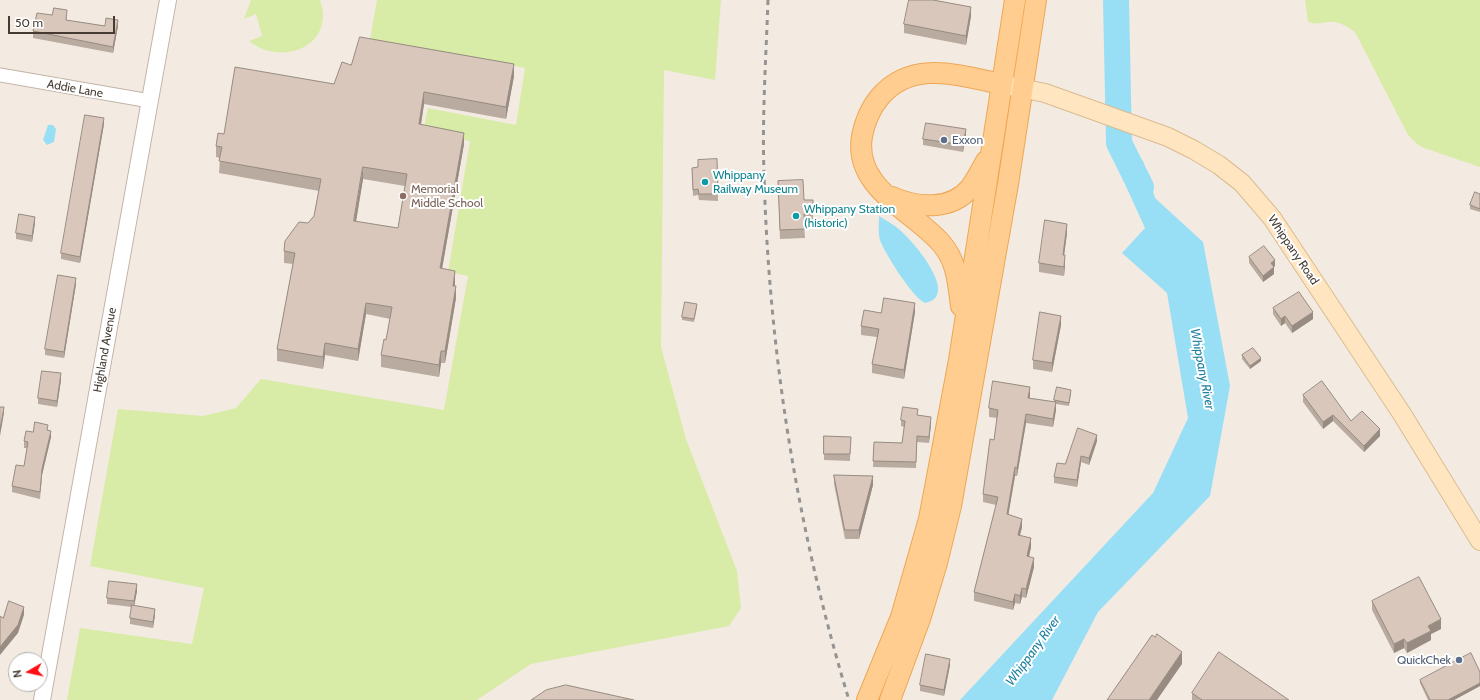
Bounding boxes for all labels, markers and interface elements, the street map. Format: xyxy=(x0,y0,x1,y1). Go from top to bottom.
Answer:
scale bar xyxy=(10,8,117,34)
text: 50 m xyxy=(15,15,43,30)
street label: Addie Lane xyxy=(46,77,104,101)
place label: Exxon xyxy=(952,133,983,147)
marker: Exxon xyxy=(939,135,949,145)
place label: Whippany Railway Museum xyxy=(713,168,798,196)
marker: Whippany Railway Museum xyxy=(700,177,710,187)
place label: Memorial Middle School xyxy=(411,182,483,210)
marker: Memorial Middle School xyxy=(398,191,408,201)
place label: Whippany Station (historic) xyxy=(804,202,895,230)
marker: Whippany Station (historic) xyxy=(791,211,801,221)
street label: Whippany Road xyxy=(1264,212,1322,288)
street label: Highland Avenue xyxy=(90,306,120,394)
water label: Whippany River xyxy=(1186,327,1218,411)
water label: Whippany River xyxy=(1003,613,1063,689)
north arrow xyxy=(8,652,48,692)
place label: QuickChek xyxy=(1397,653,1451,667)
marker: QuickChek xyxy=(1454,655,1464,665)
text: N xyxy=(10,669,25,679)

